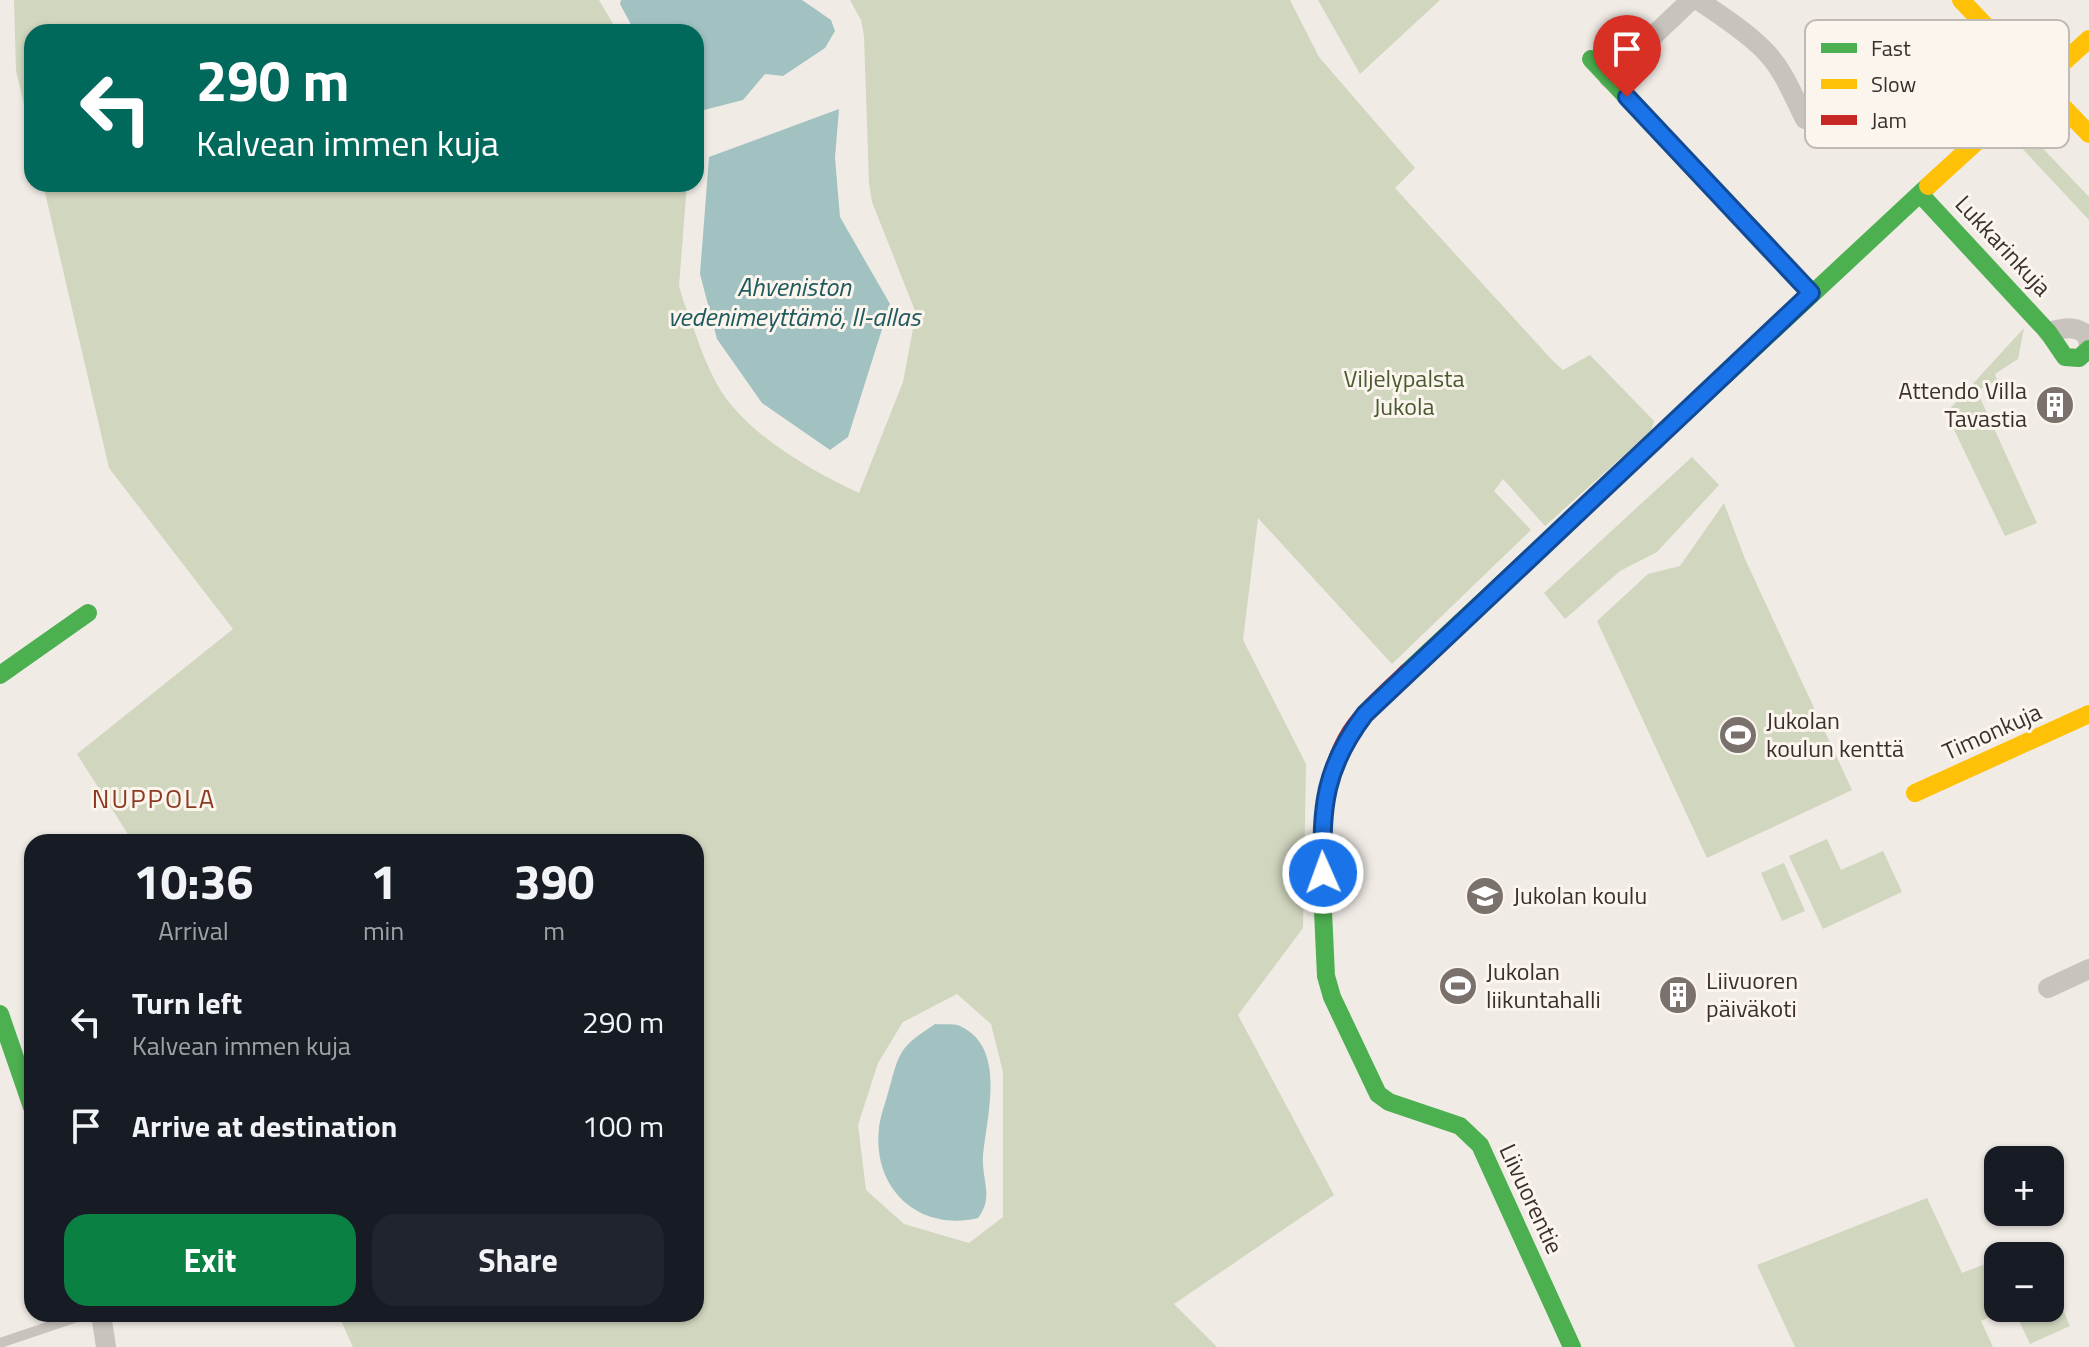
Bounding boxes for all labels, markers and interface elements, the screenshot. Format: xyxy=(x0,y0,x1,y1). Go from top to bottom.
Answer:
pin xyxy=(1593,15,1661,97)
legend xyxy=(1805,20,2069,148)
icon: arrive xyxy=(1605,27,1649,71)
text: Fast xyxy=(1871,31,1911,65)
text: 290 m xyxy=(196,38,349,123)
icon: left xyxy=(64,56,168,160)
text: Slow xyxy=(1871,67,1917,101)
text: Jam xyxy=(1871,103,1907,137)
text: Kalvean immen kuja xyxy=(196,115,499,170)
street label: Lukkarinkuja xyxy=(1947,187,2060,304)
water label: Ahveniston vedenimeyttämö, II-allas xyxy=(668,267,922,336)
park label: Viljelypalsta Jukola xyxy=(1343,360,1465,424)
place label: Attendo Villa Tavastia xyxy=(1898,372,2027,436)
building icon: Attendo Villa Tavastia xyxy=(2034,384,2076,426)
street label: Timonkuja xyxy=(1936,693,2047,769)
place label: Jukolan koulun kenttä xyxy=(1766,702,1904,766)
sports icon: Jukolan koulun kenttä xyxy=(1717,714,1759,756)
district label: NUPPOLA xyxy=(92,779,216,818)
position arrow xyxy=(1281,831,1365,915)
text: 10:36 xyxy=(134,845,253,918)
text: 1 xyxy=(370,845,397,918)
text: 390 xyxy=(514,845,594,918)
school or university icon: Jukolan koulu xyxy=(1464,875,1506,917)
place label: Jukolan koulu xyxy=(1513,877,1647,913)
text: Arrival xyxy=(158,911,229,950)
text: min xyxy=(363,911,404,950)
text: m xyxy=(543,911,565,950)
place label: Jukolan liikuntahalli xyxy=(1486,953,1601,1017)
place label: Liivuoren päiväkoti xyxy=(1706,962,1798,1026)
sports icon: Jukolan liikuntahalli xyxy=(1437,965,1479,1007)
building icon: Liivuoren päiväkoti xyxy=(1657,974,1699,1016)
text: Turn left xyxy=(132,980,242,1026)
text: 290 m xyxy=(582,999,664,1045)
icon: left xyxy=(64,1000,108,1044)
text: Kalvean immen kuja xyxy=(132,1026,351,1065)
text: Arrive at destination xyxy=(132,1103,397,1149)
text: 100 m xyxy=(582,1103,664,1149)
icon: arrive xyxy=(64,1104,108,1148)
street label: Liivuorentie xyxy=(1491,1138,1573,1260)
map controls xyxy=(1984,1146,2064,1322)
button: + xyxy=(1984,1146,2064,1226)
button: Exit xyxy=(64,1214,356,1306)
button: Share xyxy=(372,1214,664,1306)
button: − xyxy=(1984,1242,2064,1322)

